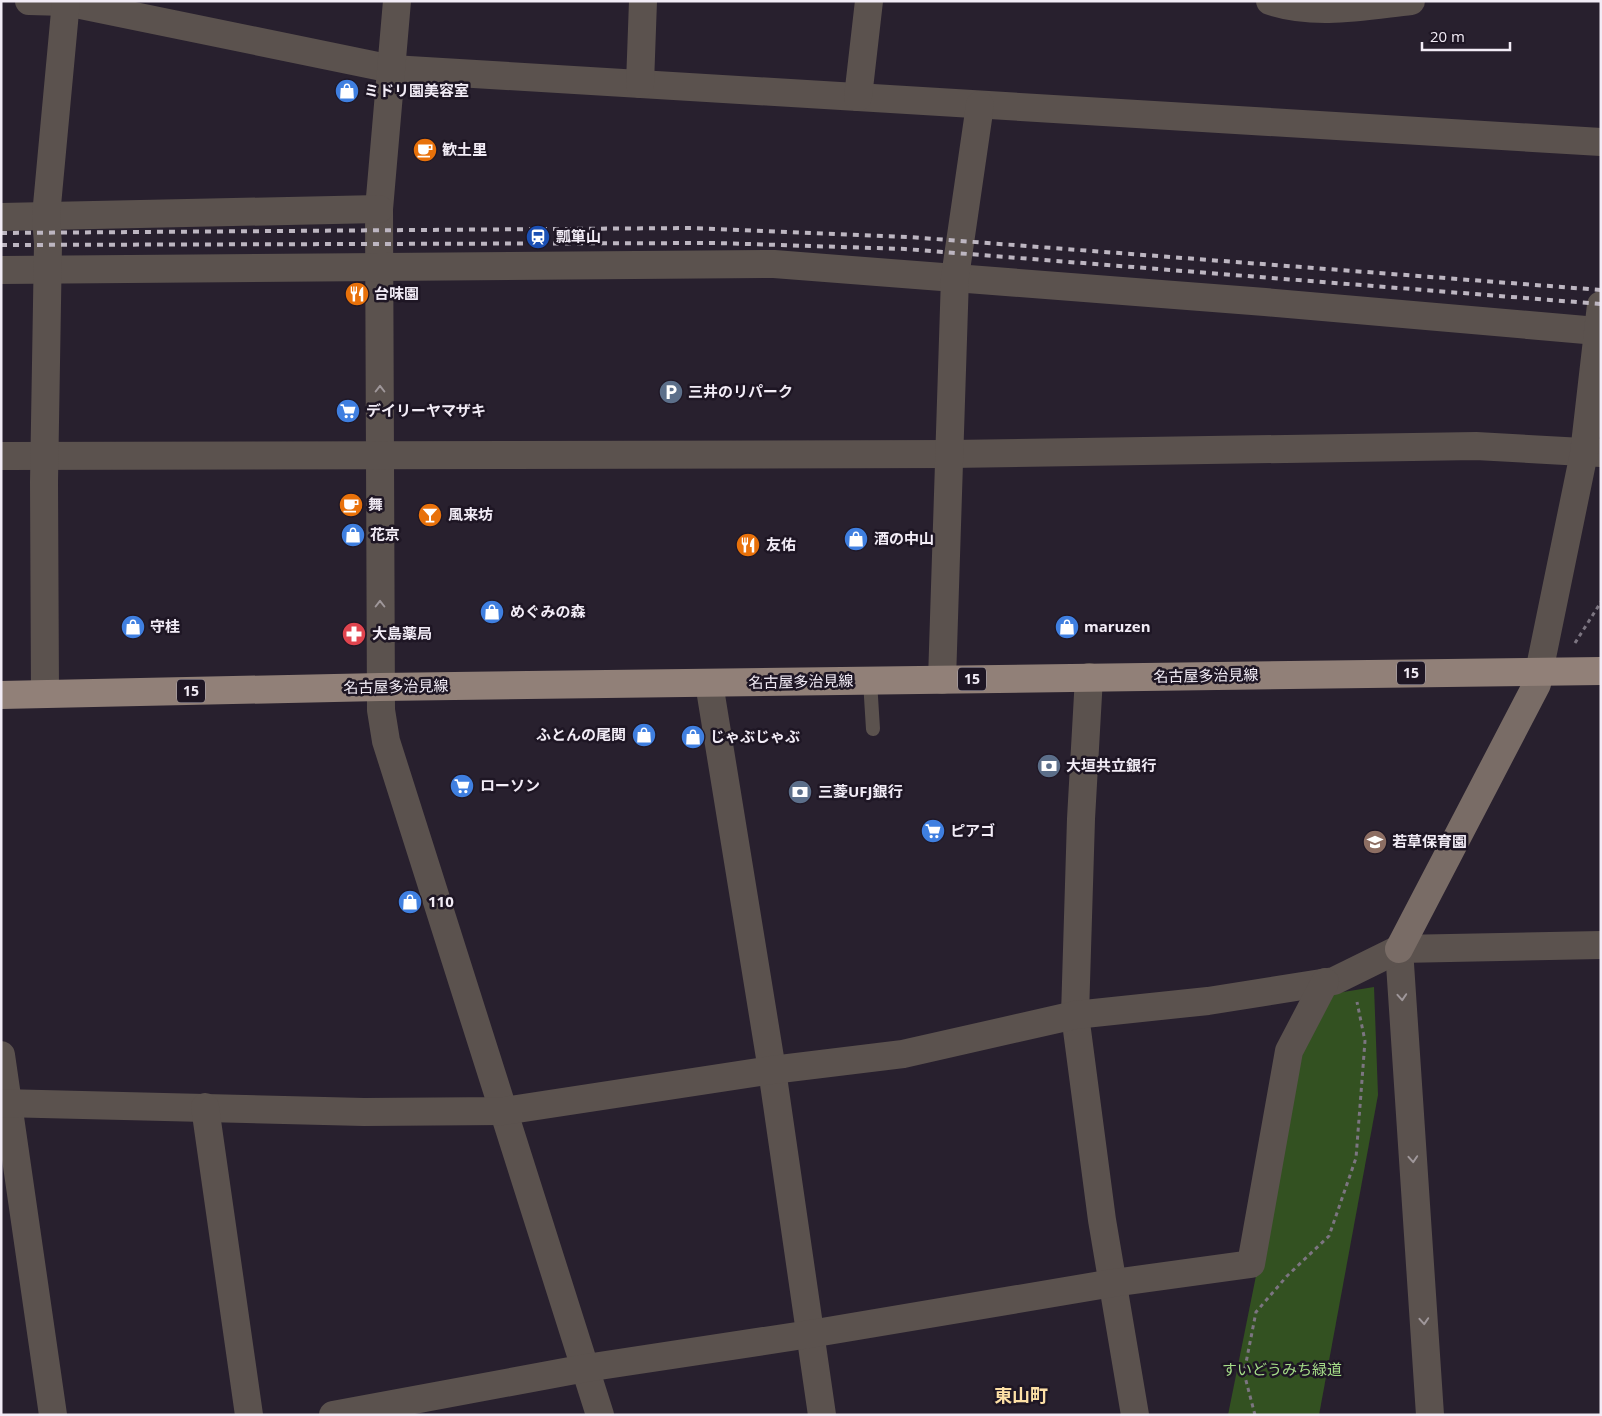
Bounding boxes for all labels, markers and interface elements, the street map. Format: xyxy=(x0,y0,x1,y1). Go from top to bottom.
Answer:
scale bar xyxy=(1422,20,1510,52)
text: 20 m xyxy=(1430,26,1465,46)
shop icon: ミドリ園美容室 xyxy=(334,78,360,104)
place label: ミドリ園美容室 xyxy=(364,80,469,100)
cafe icon: 歓土里 xyxy=(412,137,438,163)
place label: 歓土里 xyxy=(442,139,487,159)
station icon: 瓢箪山 xyxy=(525,224,551,250)
place label: 瓢箪山 xyxy=(556,226,601,246)
restaurant icon: 台味園 xyxy=(344,281,370,307)
place label: 台味園 xyxy=(374,283,419,303)
parking icon: 三井のリパーク xyxy=(658,379,684,405)
place label: 三井のリパーク xyxy=(688,381,793,401)
one-way arrow xyxy=(375,384,385,392)
supermarket icon: デイリーヤマザキ xyxy=(335,398,361,424)
place label: デイリーヤマザキ xyxy=(366,400,486,420)
cafe icon: 舞 xyxy=(338,492,364,518)
place label: 舞 xyxy=(368,494,383,514)
bar icon: 風来坊 xyxy=(417,502,443,528)
place label: 風来坊 xyxy=(448,504,493,524)
shop icon: 花京 xyxy=(340,522,366,548)
place label: 花京 xyxy=(370,524,400,544)
shop icon: 酒の中山 xyxy=(843,526,869,552)
place label: 酒の中山 xyxy=(874,528,934,548)
restaurant icon: 友佑 xyxy=(735,532,761,558)
place label: 友佑 xyxy=(766,534,796,554)
one-way arrow xyxy=(375,599,385,607)
shop icon: めぐみの森 xyxy=(479,599,505,625)
place label: めぐみの森 xyxy=(510,601,585,621)
shop icon: 守桂 xyxy=(120,614,146,640)
shop icon: maruzen xyxy=(1054,614,1080,640)
place label: 守桂 xyxy=(150,616,180,636)
place label: maruzen xyxy=(1084,616,1151,636)
pharmacy icon: 大島薬局 xyxy=(341,621,367,647)
place label: 大島薬局 xyxy=(372,623,432,643)
road number: 15 xyxy=(1397,661,1425,684)
street label: 名古屋多治見線 xyxy=(1153,664,1259,686)
road number: 15 xyxy=(958,668,986,691)
street label: 名古屋多治見線 xyxy=(748,670,854,692)
street label: 名古屋多治見線 xyxy=(343,675,449,697)
road number: 15 xyxy=(177,679,205,702)
shop icon: ふとんの尾関 xyxy=(631,722,657,748)
place label: ふとんの尾関 xyxy=(536,724,626,744)
shop icon: じゃぶじゃぶ xyxy=(680,724,706,750)
place label: じゃぶじゃぶ xyxy=(710,726,800,746)
bank icon: 大垣共立銀行 xyxy=(1036,753,1062,779)
place label: 大垣共立銀行 xyxy=(1066,755,1156,775)
supermarket icon: ローソン xyxy=(449,773,475,799)
place label: ローソン xyxy=(480,775,540,795)
bank icon: 三菱UFJ銀行 xyxy=(787,779,813,805)
place label: 三菱UFJ銀行 xyxy=(818,781,903,801)
supermarket icon: ピアゴ xyxy=(920,818,946,844)
place label: ピアゴ xyxy=(950,820,995,840)
school or university icon: 若草保育園 xyxy=(1362,829,1388,855)
place label: 若草保育園 xyxy=(1392,831,1467,851)
shop icon: 110 xyxy=(397,889,423,915)
place label: 110 xyxy=(428,891,454,911)
one-way arrow xyxy=(1397,993,1408,1001)
one-way arrow xyxy=(1408,1156,1419,1164)
one-way arrow xyxy=(1418,1318,1429,1326)
park label: すいどうみち緑道 xyxy=(1222,1359,1342,1379)
district label: 東山町 xyxy=(994,1383,1048,1407)

